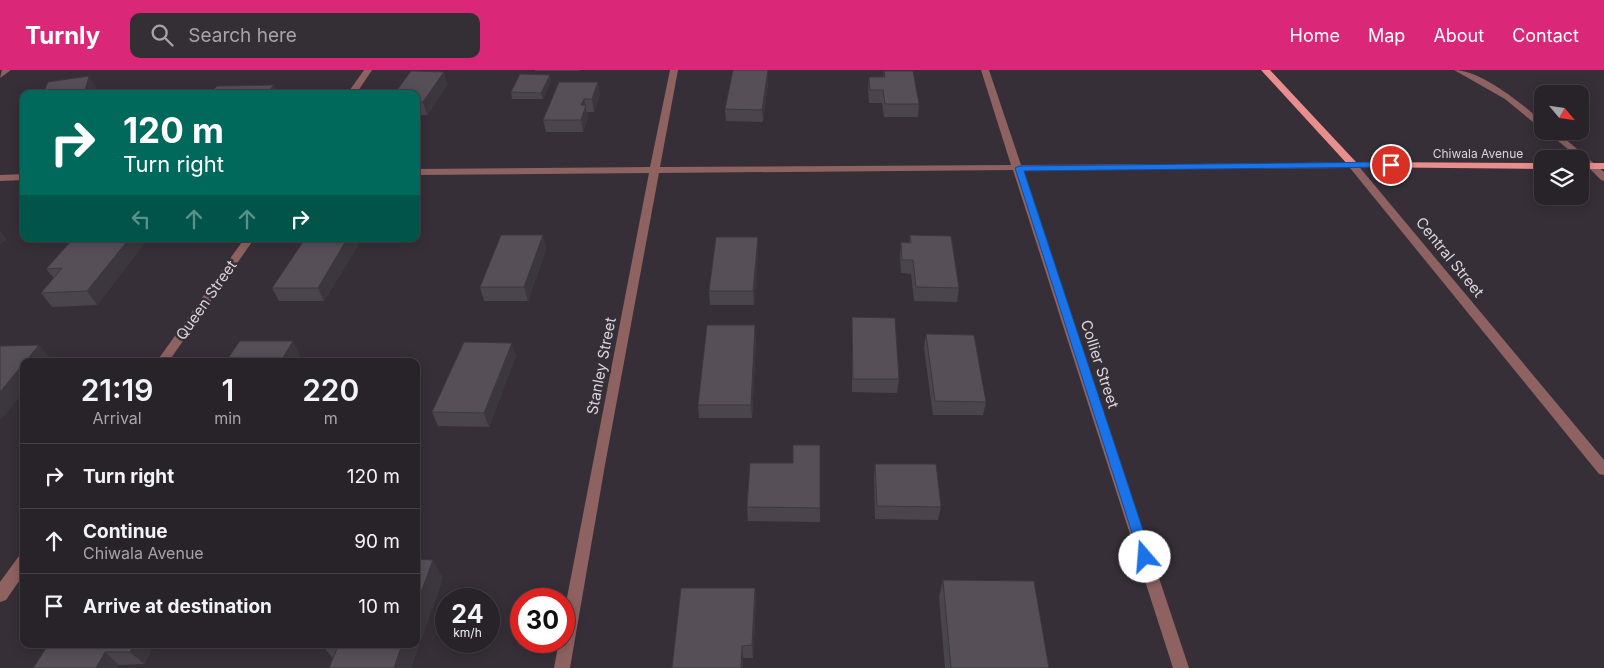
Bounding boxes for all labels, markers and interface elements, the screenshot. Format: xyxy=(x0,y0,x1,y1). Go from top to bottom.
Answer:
search box xyxy=(130,13,480,58)
text: Turnly xyxy=(25,21,100,50)
icon: search xyxy=(148,21,176,49)
text: Search here xyxy=(188,24,297,47)
text: Home xyxy=(1290,25,1340,46)
text: Map xyxy=(1368,25,1405,46)
text: About xyxy=(1433,25,1484,46)
text: Contact xyxy=(1512,25,1579,46)
north arrow xyxy=(1534,85,1589,140)
map controls xyxy=(1534,85,1589,205)
text: 120 m xyxy=(123,109,224,151)
icon: right xyxy=(40,110,105,175)
pin xyxy=(1370,144,1412,186)
street label: Chiwala Avenue xyxy=(1433,146,1523,161)
button: layers xyxy=(1534,150,1589,205)
text: Turn right xyxy=(123,151,224,177)
icon: arrive xyxy=(1377,151,1405,179)
icon: left xyxy=(127,205,155,233)
icon: ahead xyxy=(180,205,208,233)
icon: ahead xyxy=(233,205,261,233)
icon: right xyxy=(286,205,314,233)
street label: Central Street xyxy=(1412,213,1488,301)
street label: Queen Street xyxy=(171,256,241,344)
street label: Stanley Street xyxy=(582,316,620,416)
street label: Collier Street xyxy=(1077,317,1123,411)
text: 21:19 xyxy=(81,372,153,408)
text: 1 xyxy=(221,372,234,408)
text: 220 xyxy=(302,372,359,408)
text: Arrival xyxy=(92,408,142,428)
text: min xyxy=(214,408,241,428)
text: m xyxy=(324,408,338,428)
icon: right xyxy=(40,462,68,490)
text: Turn right xyxy=(83,465,174,488)
text: 120 m xyxy=(347,465,400,488)
text: Continue xyxy=(83,520,168,543)
icon: ahead xyxy=(40,527,68,555)
text: 90 m xyxy=(354,530,400,553)
position arrow xyxy=(1118,530,1170,582)
text: Chiwala Avenue xyxy=(83,543,204,563)
speed limit sign: 30 xyxy=(510,588,575,653)
icon: arrive xyxy=(40,592,68,620)
text: Arrive at destination xyxy=(83,595,272,618)
text: 10 m xyxy=(358,595,400,618)
text: 24 xyxy=(451,599,484,629)
text: km/h xyxy=(453,625,482,640)

